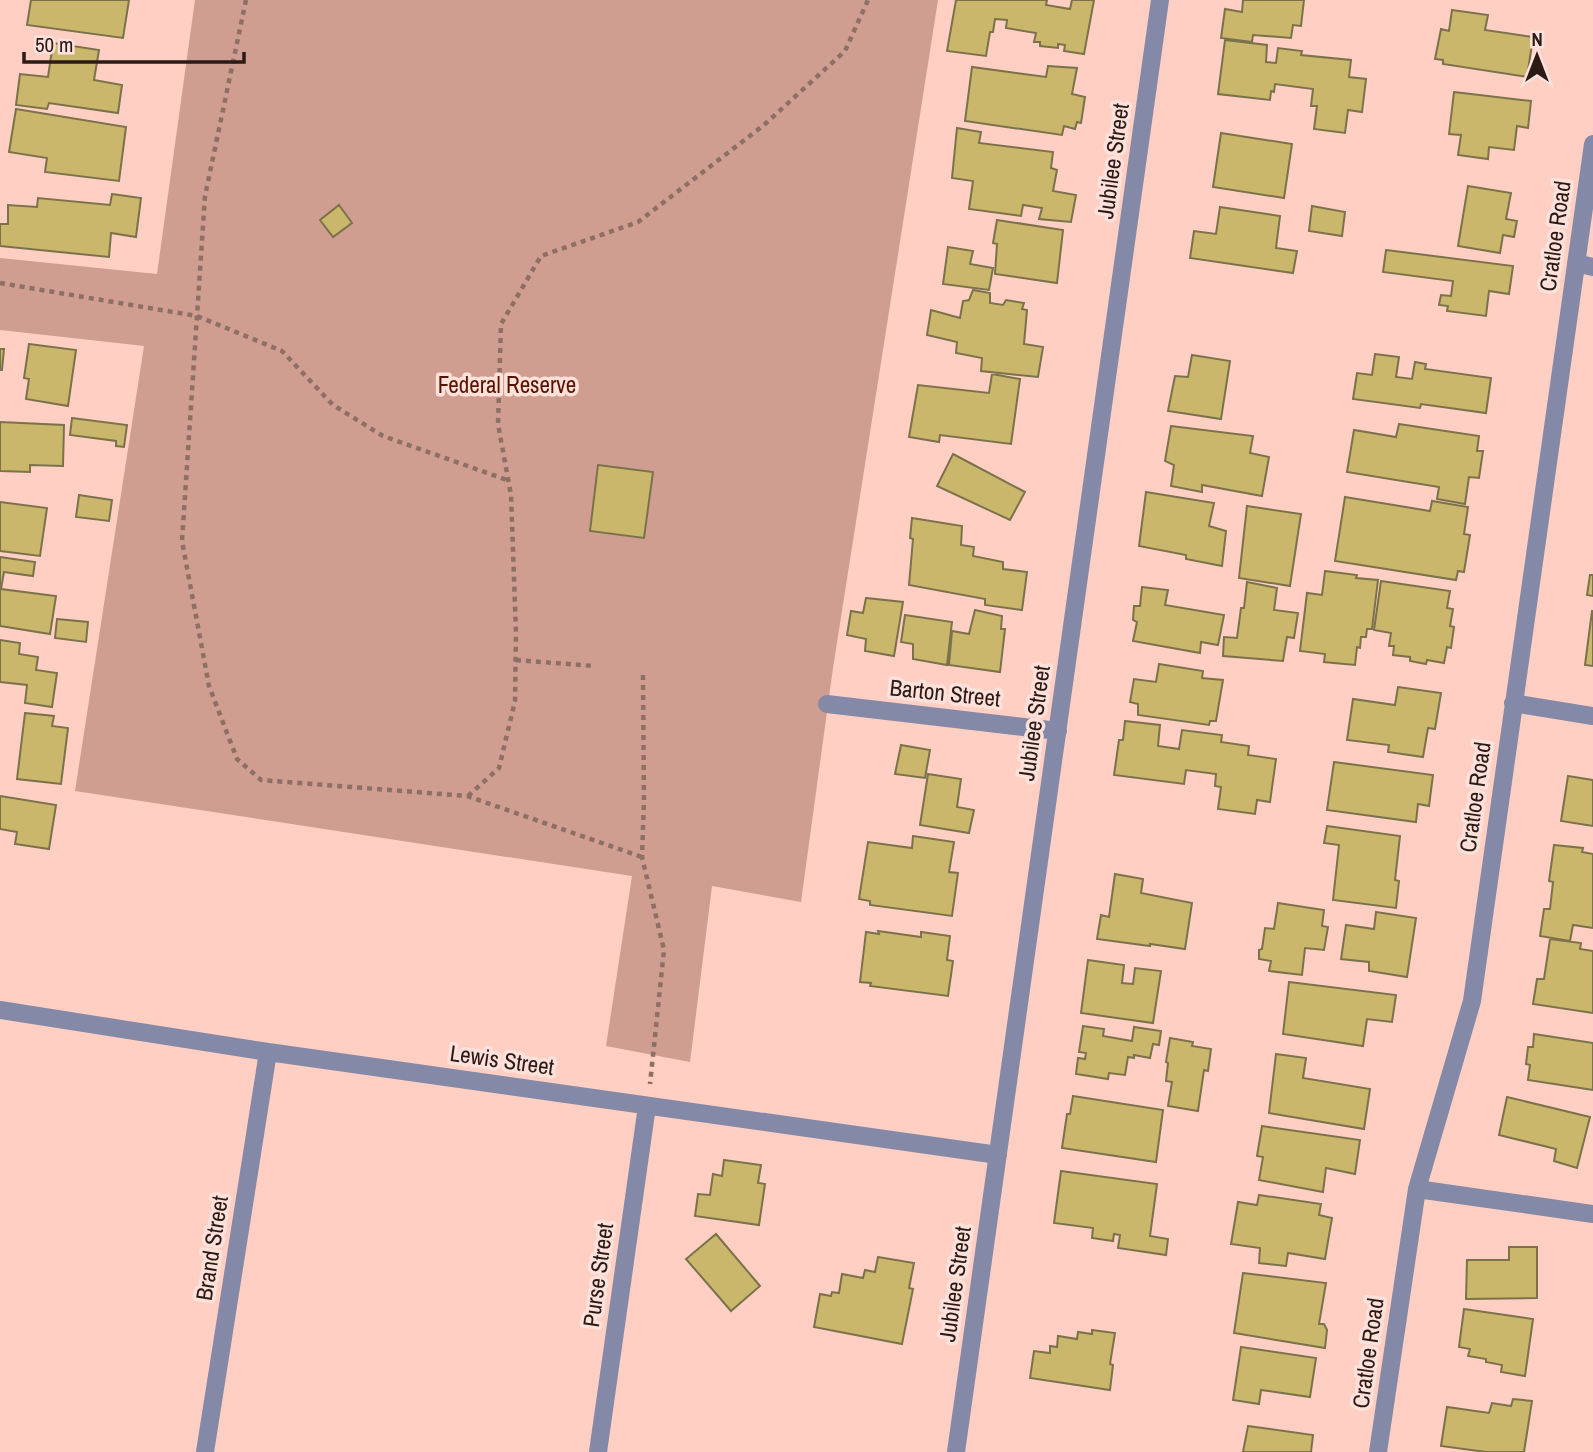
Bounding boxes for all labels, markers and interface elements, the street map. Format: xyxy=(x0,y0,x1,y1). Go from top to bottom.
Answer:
scale bar xyxy=(24,21,245,65)
north arrow xyxy=(1502,21,1572,91)
text: N xyxy=(1531,26,1543,52)
text: 50 m xyxy=(35,30,73,59)
street label: Jubilee Street xyxy=(1089,101,1136,221)
street label: Cratloe Road xyxy=(1531,179,1578,293)
park label: Federal Reserve xyxy=(438,369,576,400)
street label: Jubilee Street xyxy=(1010,663,1057,783)
street label: Barton Street xyxy=(888,671,1002,714)
street label: Cratloe Road xyxy=(1451,740,1498,854)
street label: Lewis Street xyxy=(448,1037,556,1082)
street label: Brand Street xyxy=(188,1193,235,1303)
street label: Purse Street xyxy=(575,1221,620,1329)
street label: Jubilee Street xyxy=(931,1224,978,1344)
street label: Cratloe Road xyxy=(1344,1296,1391,1410)

